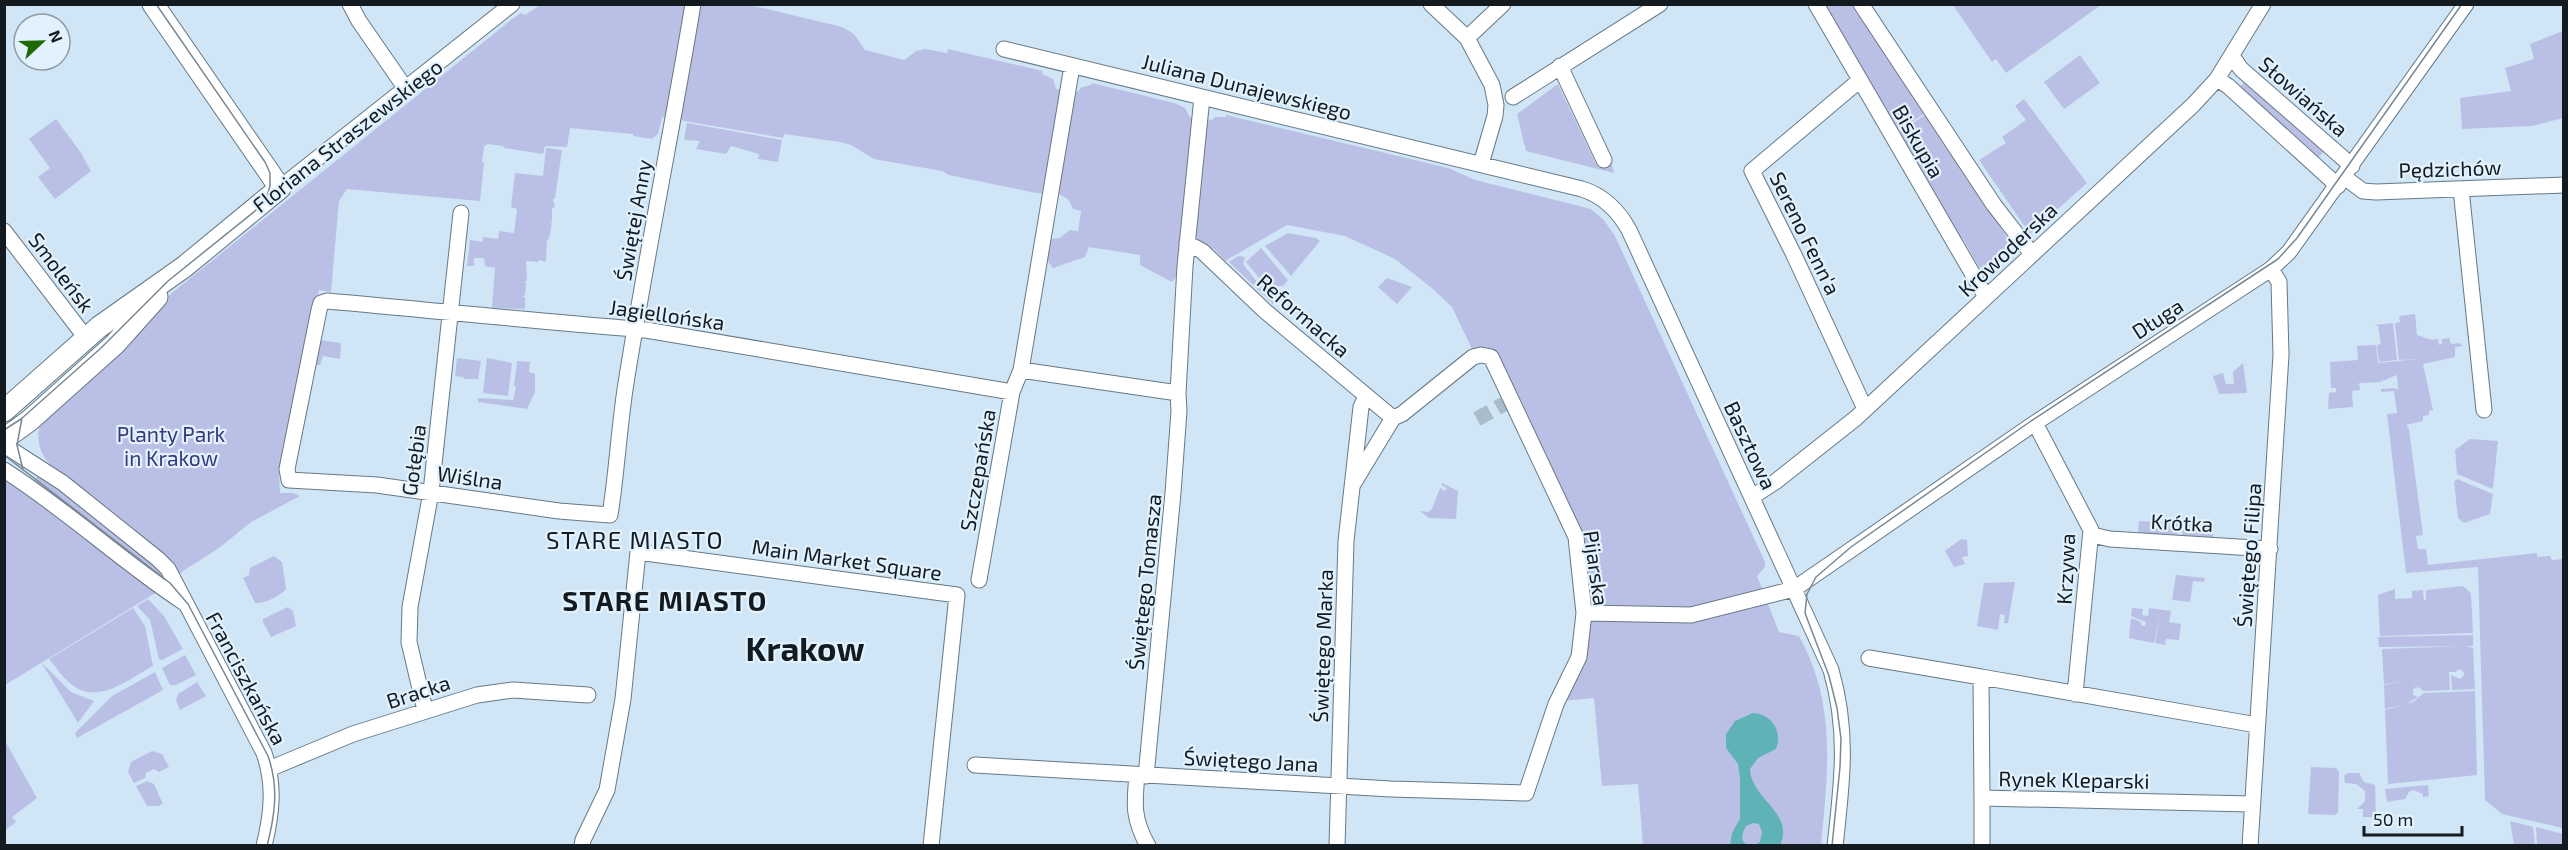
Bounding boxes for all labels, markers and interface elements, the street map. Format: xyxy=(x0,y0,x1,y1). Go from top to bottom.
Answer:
north arrow xyxy=(12,12,72,72)
text: N xyxy=(45,27,67,45)
street label: Juliana Dunajewskiego xyxy=(1139,48,1355,125)
street label: Słowiańska xyxy=(2254,51,2354,141)
street label: Floriana Straszewskiego xyxy=(247,53,447,217)
street label: Biskupia xyxy=(1888,100,1950,182)
street label: Pędzichów xyxy=(2398,154,2502,182)
street label: Świętej Anny xyxy=(610,157,657,283)
street label: Sereno Fenn'a xyxy=(1765,167,1847,299)
street label: Krowoderska xyxy=(1952,197,2062,301)
street label: Smoleńsk xyxy=(24,227,100,317)
street label: Reformacka xyxy=(1253,268,1355,362)
street label: Długa xyxy=(2127,292,2187,344)
street label: Jagiellońska xyxy=(608,294,726,334)
street label: Basztowa xyxy=(1720,397,1782,493)
street label: Szczepańska xyxy=(954,407,1000,533)
park label: Planty Park in Krakow xyxy=(117,421,226,470)
street label: Gołębia xyxy=(396,423,430,497)
street label: Wiślna xyxy=(436,460,504,494)
street label: Świętego Filipa xyxy=(2230,482,2266,628)
street label: Świętego Tomasza xyxy=(1122,493,1166,671)
street label: Krótka xyxy=(2150,508,2214,536)
district label: STARE MIASTO xyxy=(546,525,724,554)
street label: Pijarska xyxy=(1578,529,1615,607)
street label: Main Market Square xyxy=(750,533,944,585)
street label: Krzywa xyxy=(2051,533,2079,605)
street label: Świętego Marka xyxy=(1307,569,1337,723)
district label: STARE MIASTO xyxy=(562,584,768,616)
street label: Franciszkańska xyxy=(201,607,293,749)
district label: Krakow xyxy=(746,628,864,668)
street label: Bracka xyxy=(383,669,453,713)
street label: Świętego Jana xyxy=(1183,744,1319,776)
street label: Rynek Kleparski xyxy=(1998,765,2150,793)
scale bar xyxy=(2364,799,2462,837)
text: 50 m xyxy=(2373,808,2413,830)

